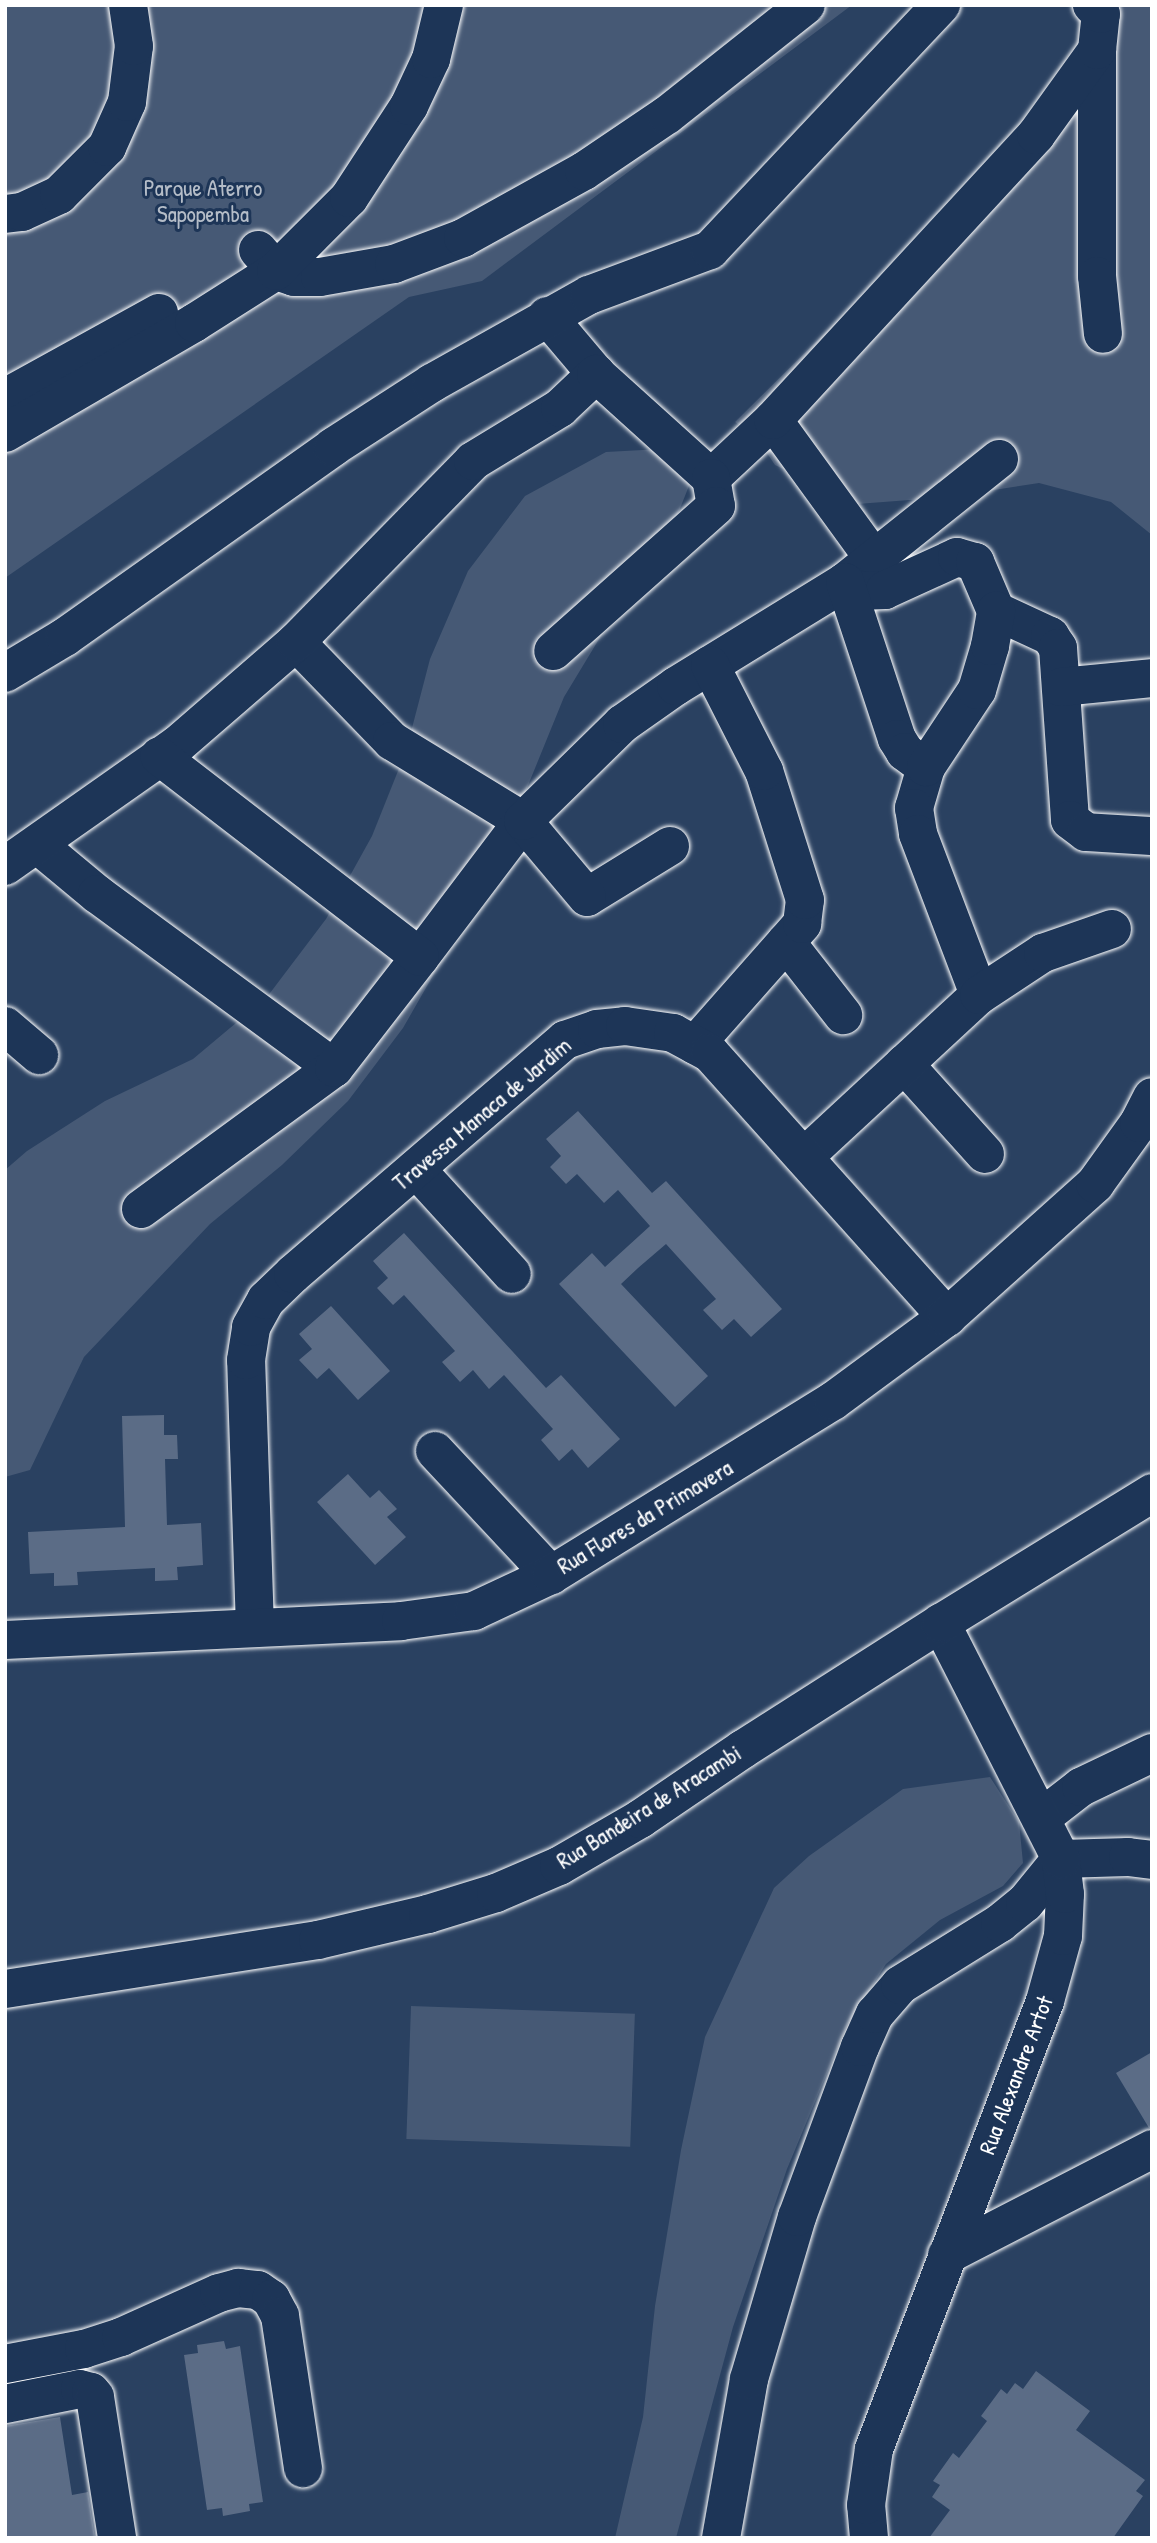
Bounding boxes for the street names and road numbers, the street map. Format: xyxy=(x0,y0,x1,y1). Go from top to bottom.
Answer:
street label: Travessa Manaca de Jardim xyxy=(387,1031,577,1197)
street label: Rua Flores da Primavera xyxy=(552,1454,738,1580)
street label: Rua Bandeira de Aracambi xyxy=(552,1739,746,1875)
street label: Rua Alexandre Artot xyxy=(973,1992,1059,2158)

